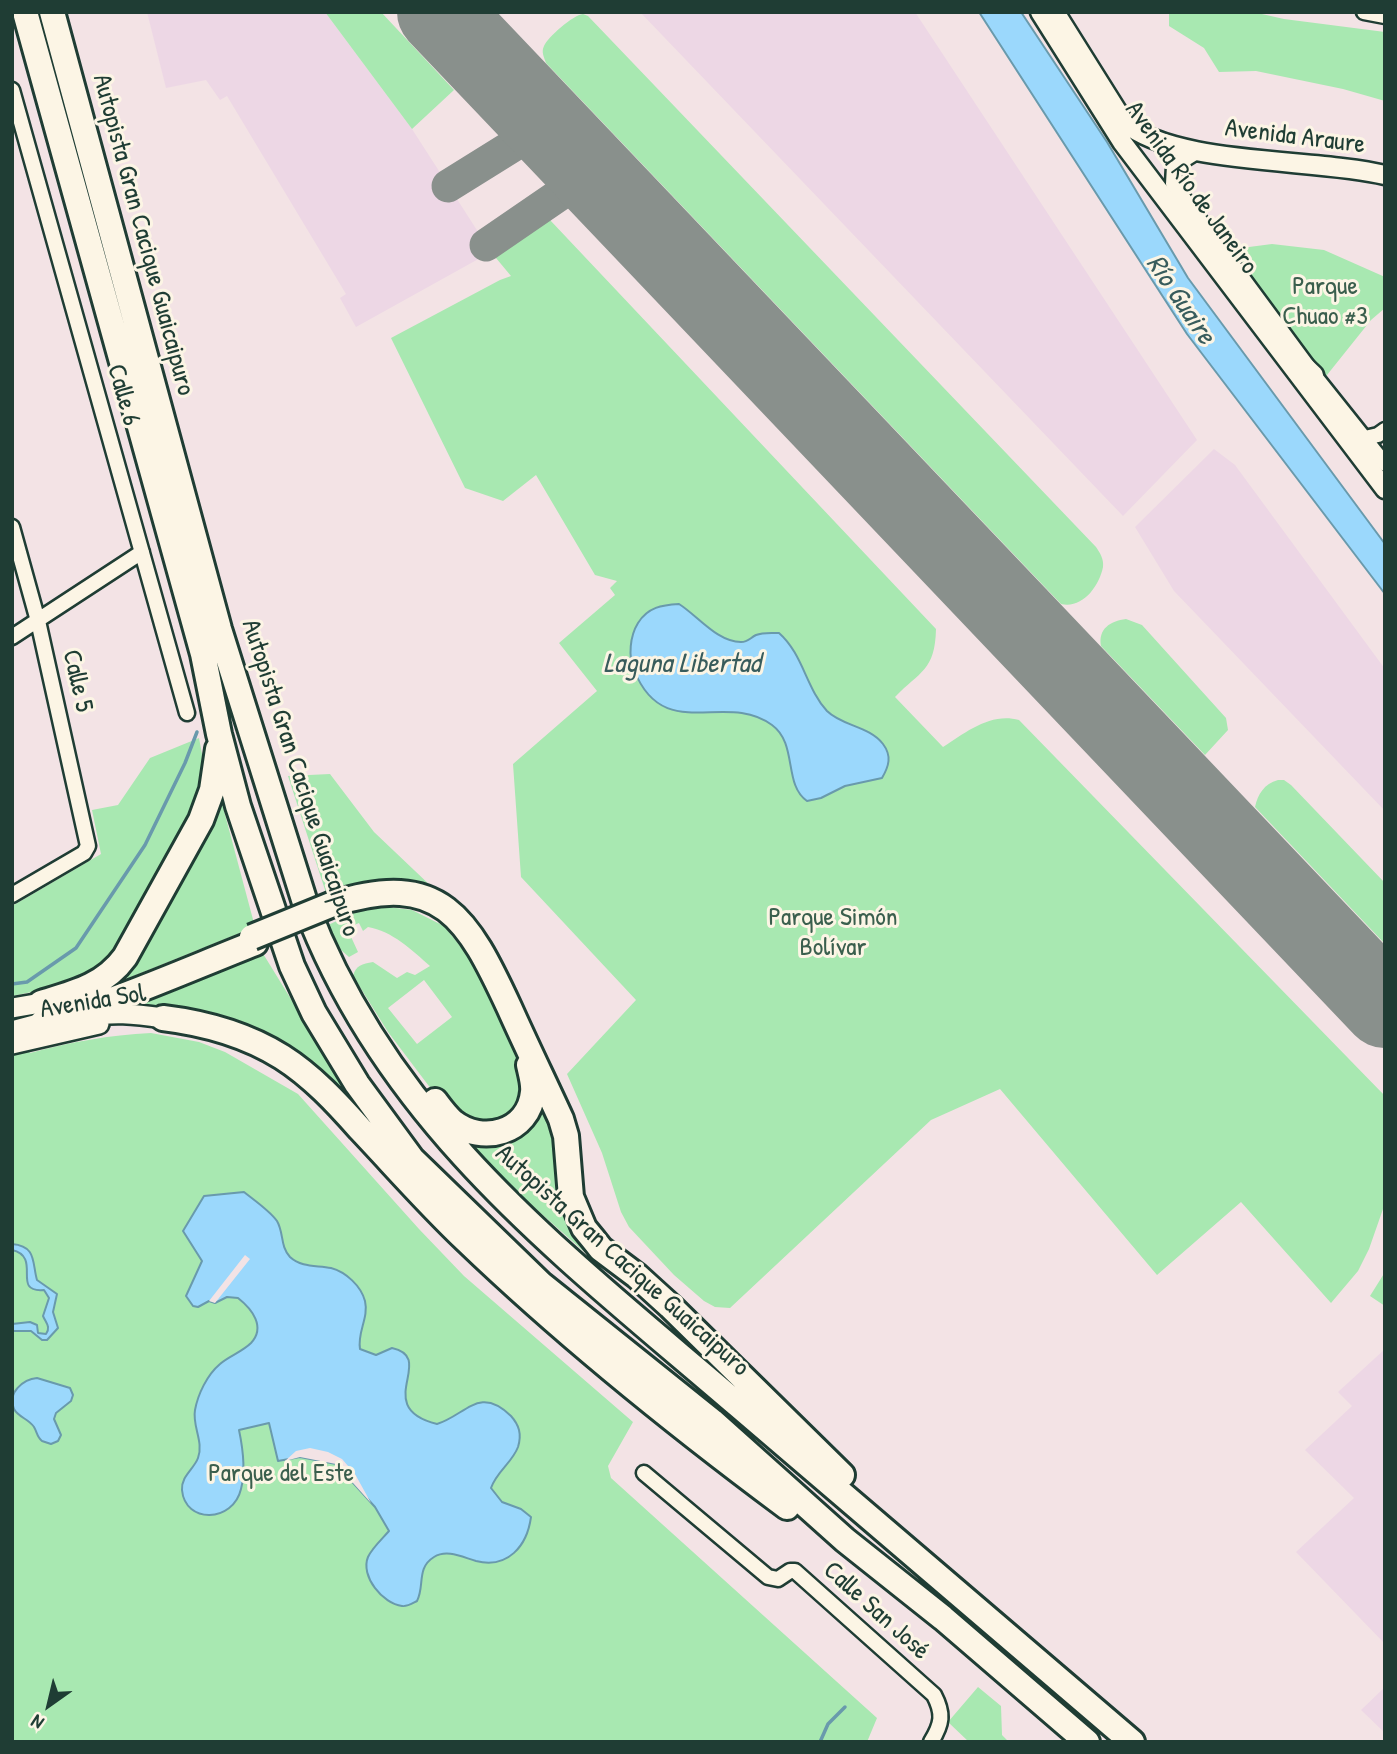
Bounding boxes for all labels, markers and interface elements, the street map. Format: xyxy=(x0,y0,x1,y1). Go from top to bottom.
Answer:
street label: Autopista Gran Cacique Guaicaipuro xyxy=(85,71,201,399)
street label: Avenida Río de Janeiro xyxy=(1118,95,1264,281)
street label: Avenida Araure xyxy=(1223,113,1367,161)
water label: Río Guaire xyxy=(1138,249,1222,351)
park label: Parque Chuao #3 xyxy=(1282,271,1368,332)
street label: Calle 6 xyxy=(99,361,147,429)
street label: Autopista Gran Cacique Guaicaipuro xyxy=(234,616,366,940)
street label: Calle 5 xyxy=(55,647,99,715)
water label: Laguna Libertad xyxy=(604,648,760,682)
park label: Parque Simón Bolívar xyxy=(768,902,898,964)
street label: Avenida Sol xyxy=(38,978,148,1026)
street label: Autopista Gran Cacique Guaicaipuro xyxy=(489,1139,755,1383)
park label: Parque del Este xyxy=(208,1458,354,1490)
street label: Calle San José xyxy=(816,1555,936,1667)
north arrow xyxy=(14,1670,84,1740)
text: N xyxy=(26,1709,49,1736)

